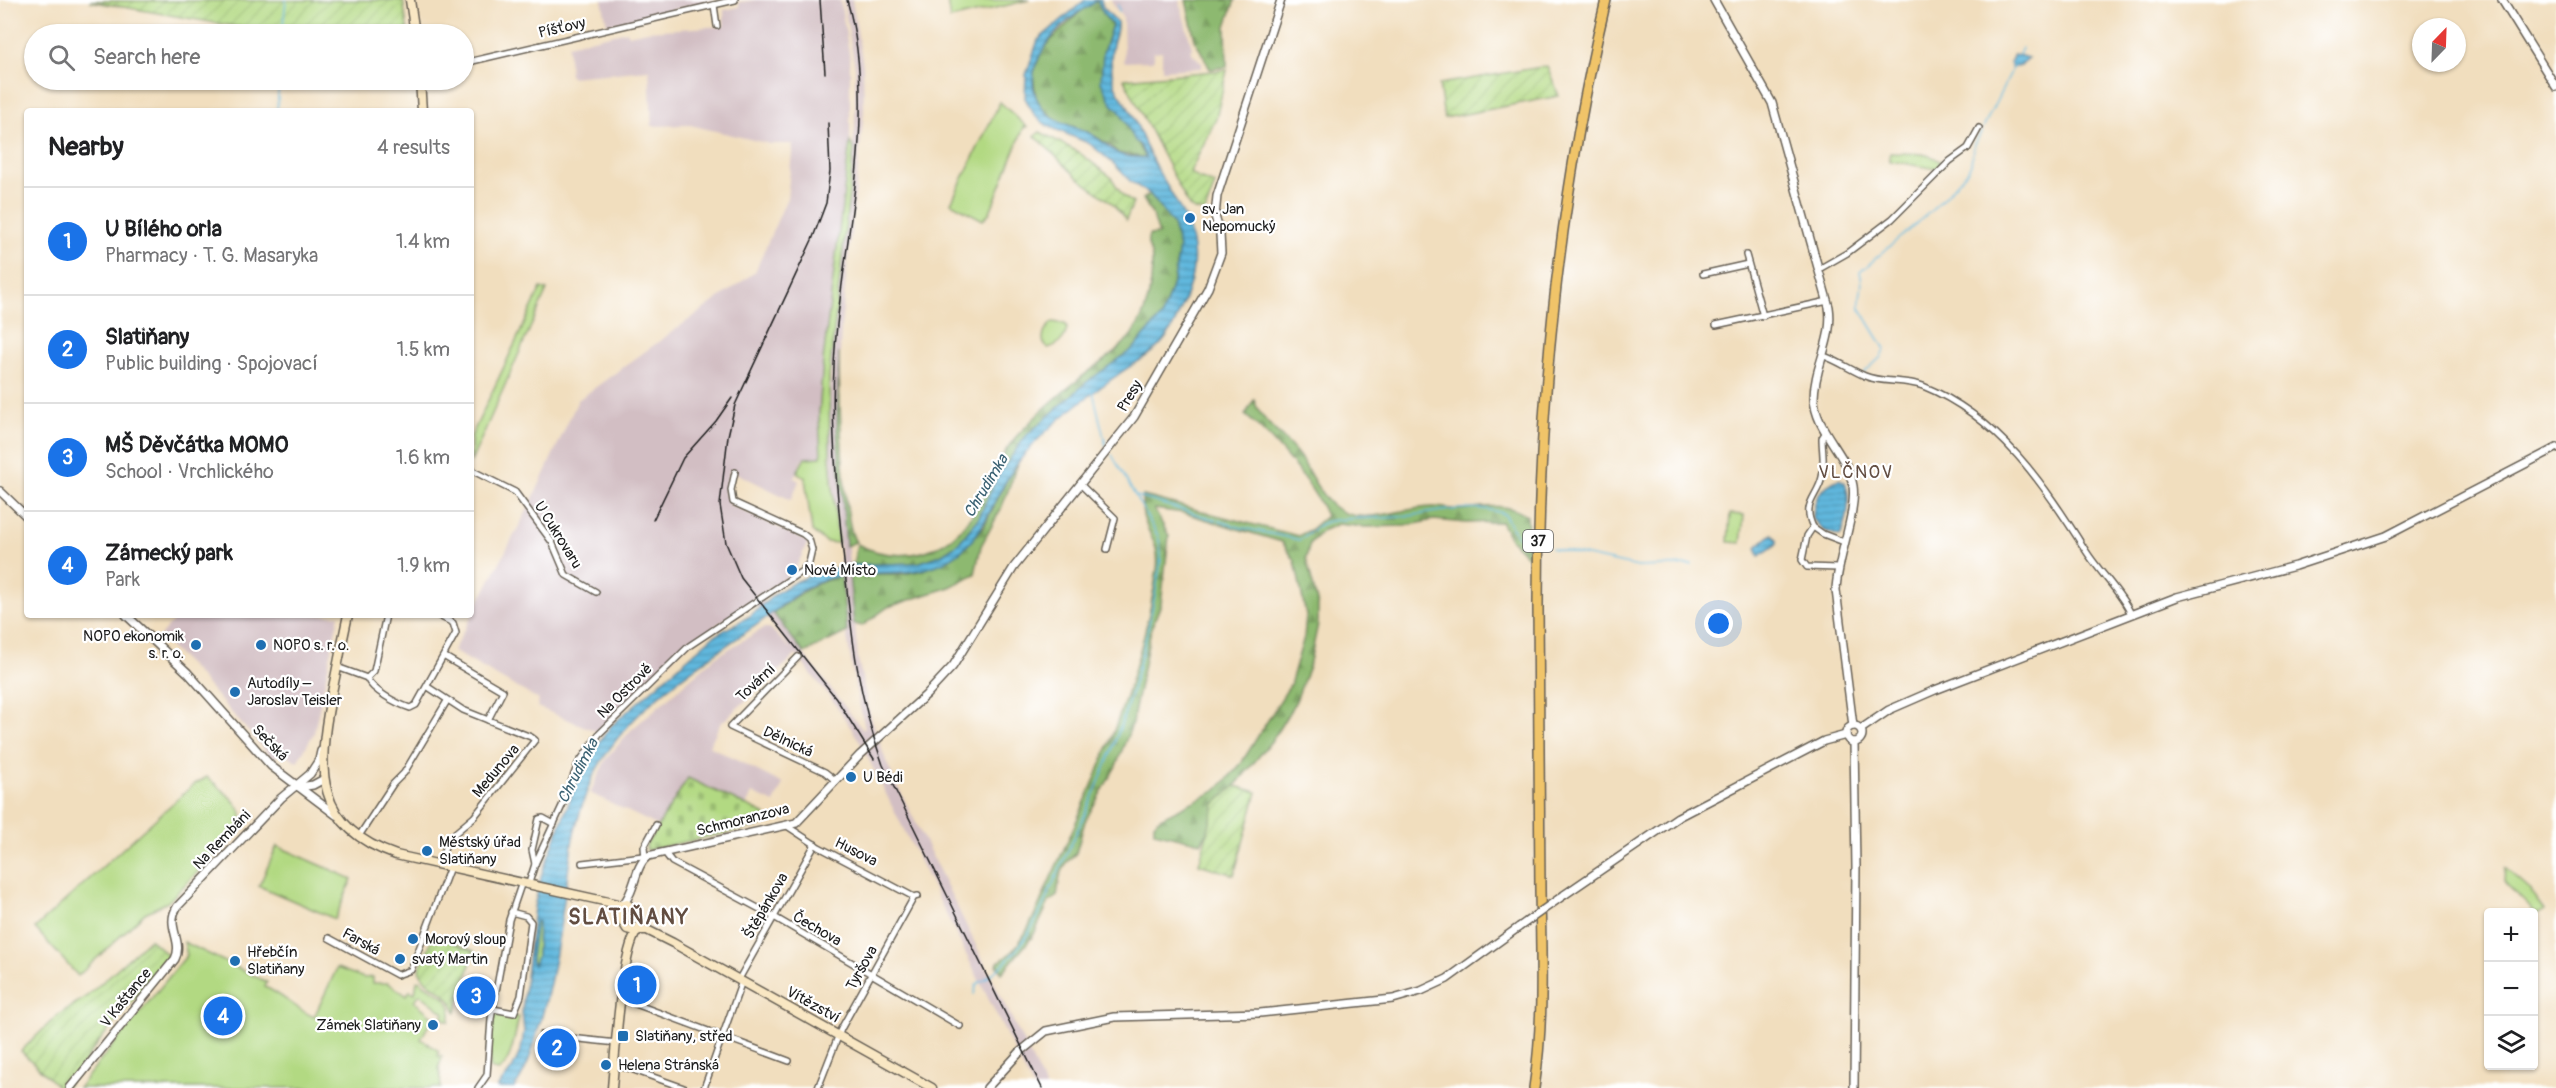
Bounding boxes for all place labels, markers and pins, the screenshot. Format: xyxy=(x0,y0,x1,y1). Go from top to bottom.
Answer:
place label: sv. Jan Nepomucký xyxy=(1202,200,1276,236)
marker: sv. Jan Nepomucký xyxy=(1183,211,1197,225)
place label: Nové Místo xyxy=(804,561,876,580)
marker: Nové Místo xyxy=(785,563,799,577)
place label: NOPO ekonomik s. r. o. xyxy=(83,627,185,663)
place label: NOPO s. r. o. xyxy=(273,636,349,655)
marker: NOPO ekonomik s. r. o. xyxy=(189,638,203,652)
marker: NOPO s. r. o. xyxy=(254,638,268,652)
place label: Autodíly – Jaroslav Teisler xyxy=(247,674,343,710)
marker: Autodíly – Jaroslav Teisler xyxy=(228,685,242,699)
place label: U Bédi xyxy=(863,768,903,787)
marker: U Bédi xyxy=(844,770,858,784)
place label: Městský úřad Slatiňany xyxy=(439,833,521,869)
marker: Městský úřad Slatiňany xyxy=(420,844,434,858)
place label: Morový sloup xyxy=(425,930,506,949)
marker: Morový sloup xyxy=(406,932,420,946)
place label: Hřebčín Slatiňany xyxy=(247,943,305,979)
place label: svatý Martin xyxy=(412,950,488,969)
marker: svatý Martin xyxy=(393,952,407,966)
marker: Hřebčín Slatiňany xyxy=(228,954,242,968)
pin: 1 xyxy=(618,962,656,1008)
pin: 3 xyxy=(456,974,496,1018)
pin: 4 xyxy=(204,994,242,1038)
place label: Zámek Slatiňany xyxy=(316,1016,422,1035)
marker: Zámek Slatiňany xyxy=(426,1018,440,1032)
pin: 2 xyxy=(538,1026,576,1070)
place label: Slatiňany, střed xyxy=(635,1027,733,1046)
marker: Slatiňany, střed xyxy=(616,1029,630,1043)
place label: Helena Stránská xyxy=(618,1056,719,1075)
marker: Helena Stránská xyxy=(599,1058,613,1072)

